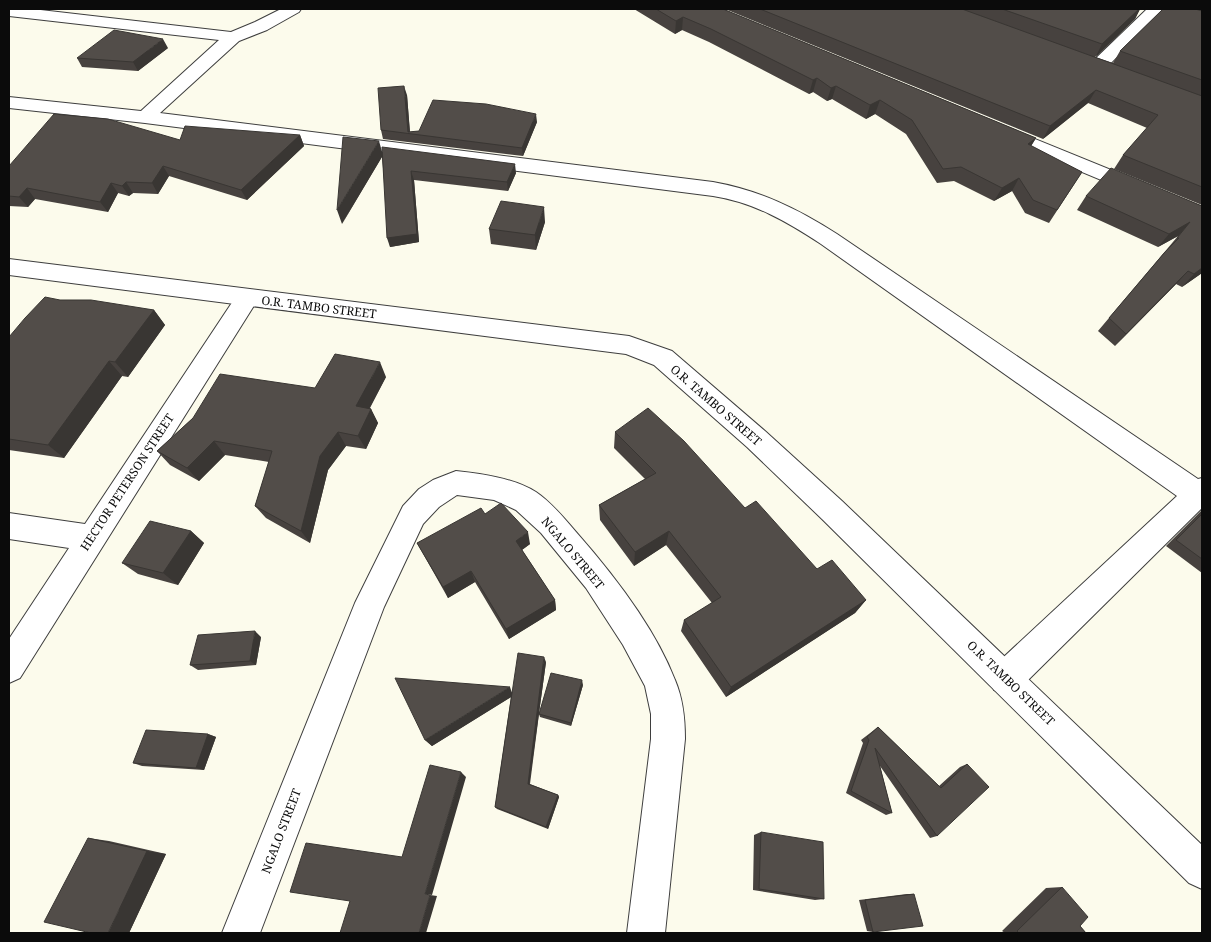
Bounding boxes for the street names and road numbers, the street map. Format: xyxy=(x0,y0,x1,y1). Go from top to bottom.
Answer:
street label: O.R. TAMBO STREET xyxy=(261,292,378,323)
street label: O.R. TAMBO STREET xyxy=(667,361,766,450)
street label: HECTOR PETERSON STREET xyxy=(76,410,178,554)
street label: NGALO STREET xyxy=(538,513,609,593)
street label: O.R. TAMBO STREET xyxy=(963,637,1059,730)
street label: NGALO STREET xyxy=(257,786,305,876)

